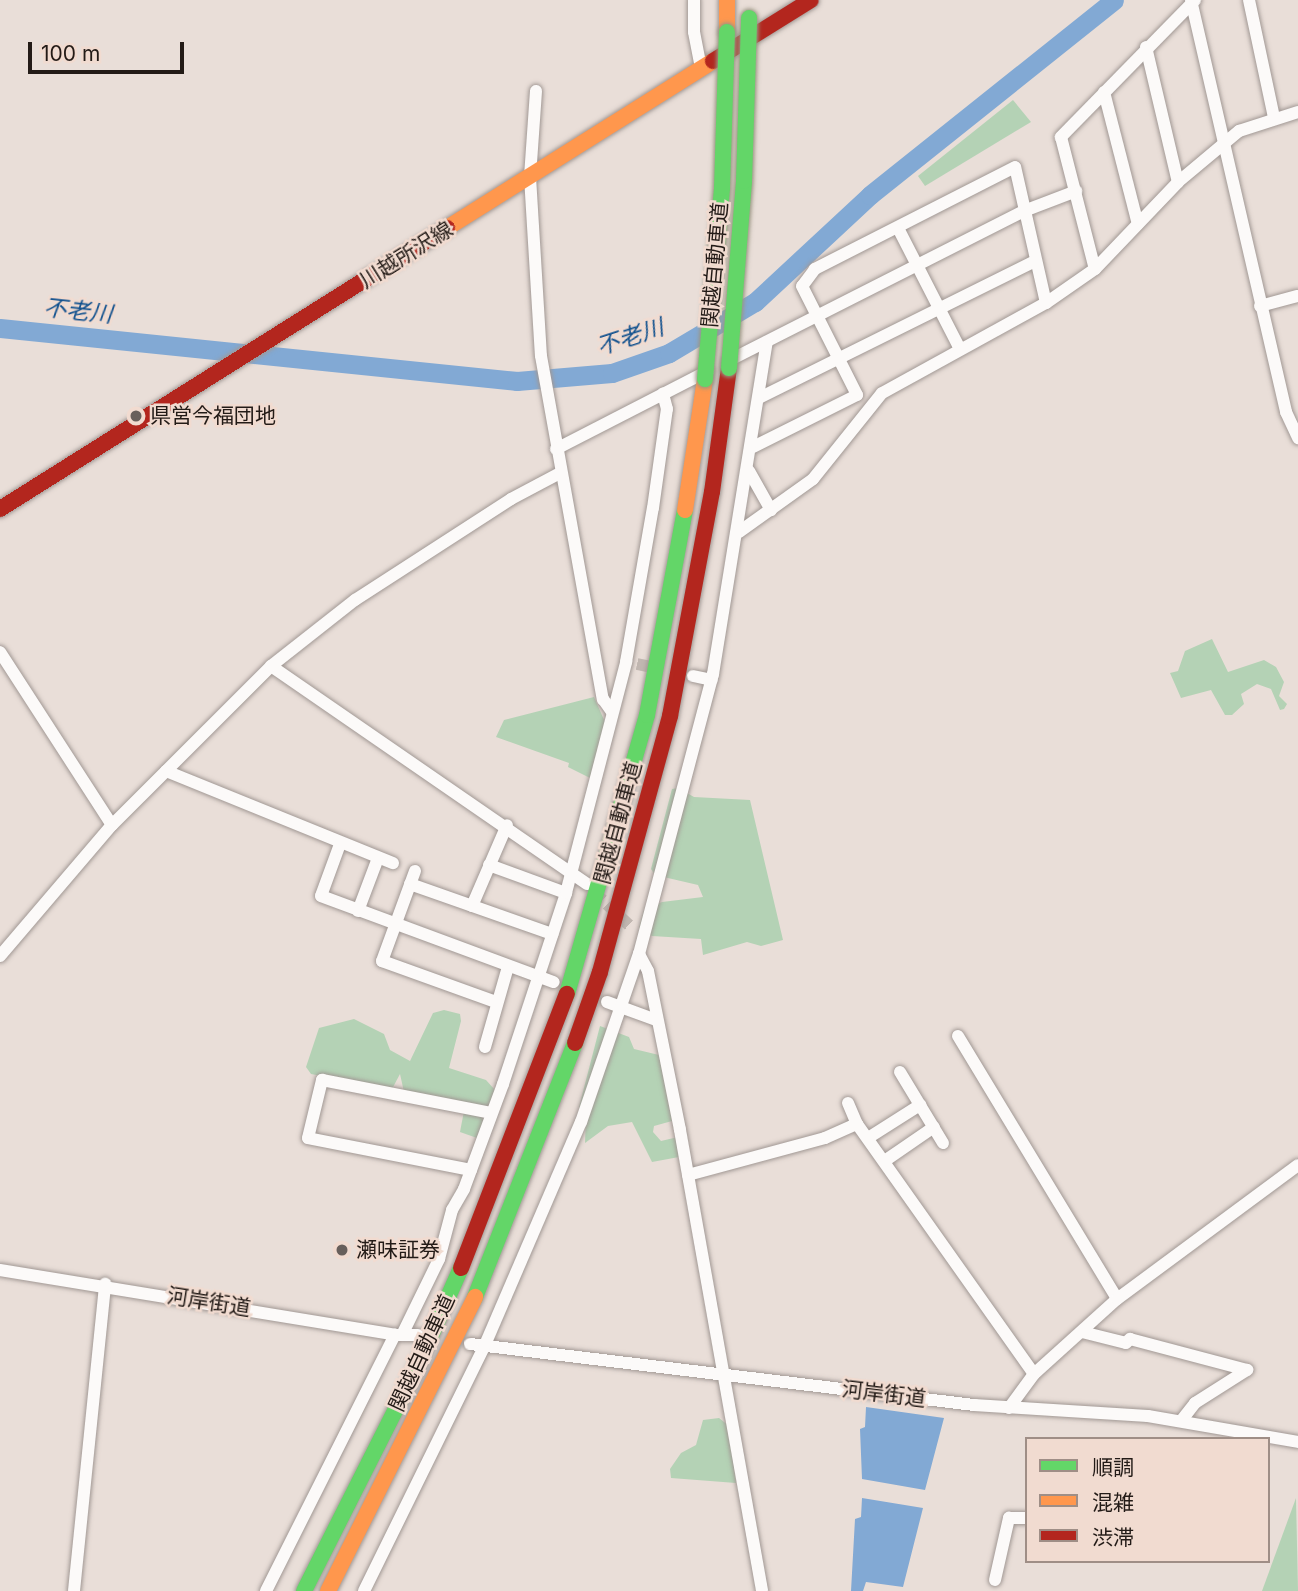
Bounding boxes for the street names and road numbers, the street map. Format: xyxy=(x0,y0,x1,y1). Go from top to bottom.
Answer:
street label: 関越自動車道 xyxy=(697,201,733,329)
street label: 川越所沢線 xyxy=(355,216,457,294)
street label: 関越自動車道 xyxy=(590,759,646,887)
street label: 河岸街道 xyxy=(166,1283,252,1321)
street label: 関越自動車道 xyxy=(384,1291,460,1415)
street label: 河岸街道 xyxy=(841,1376,927,1412)

